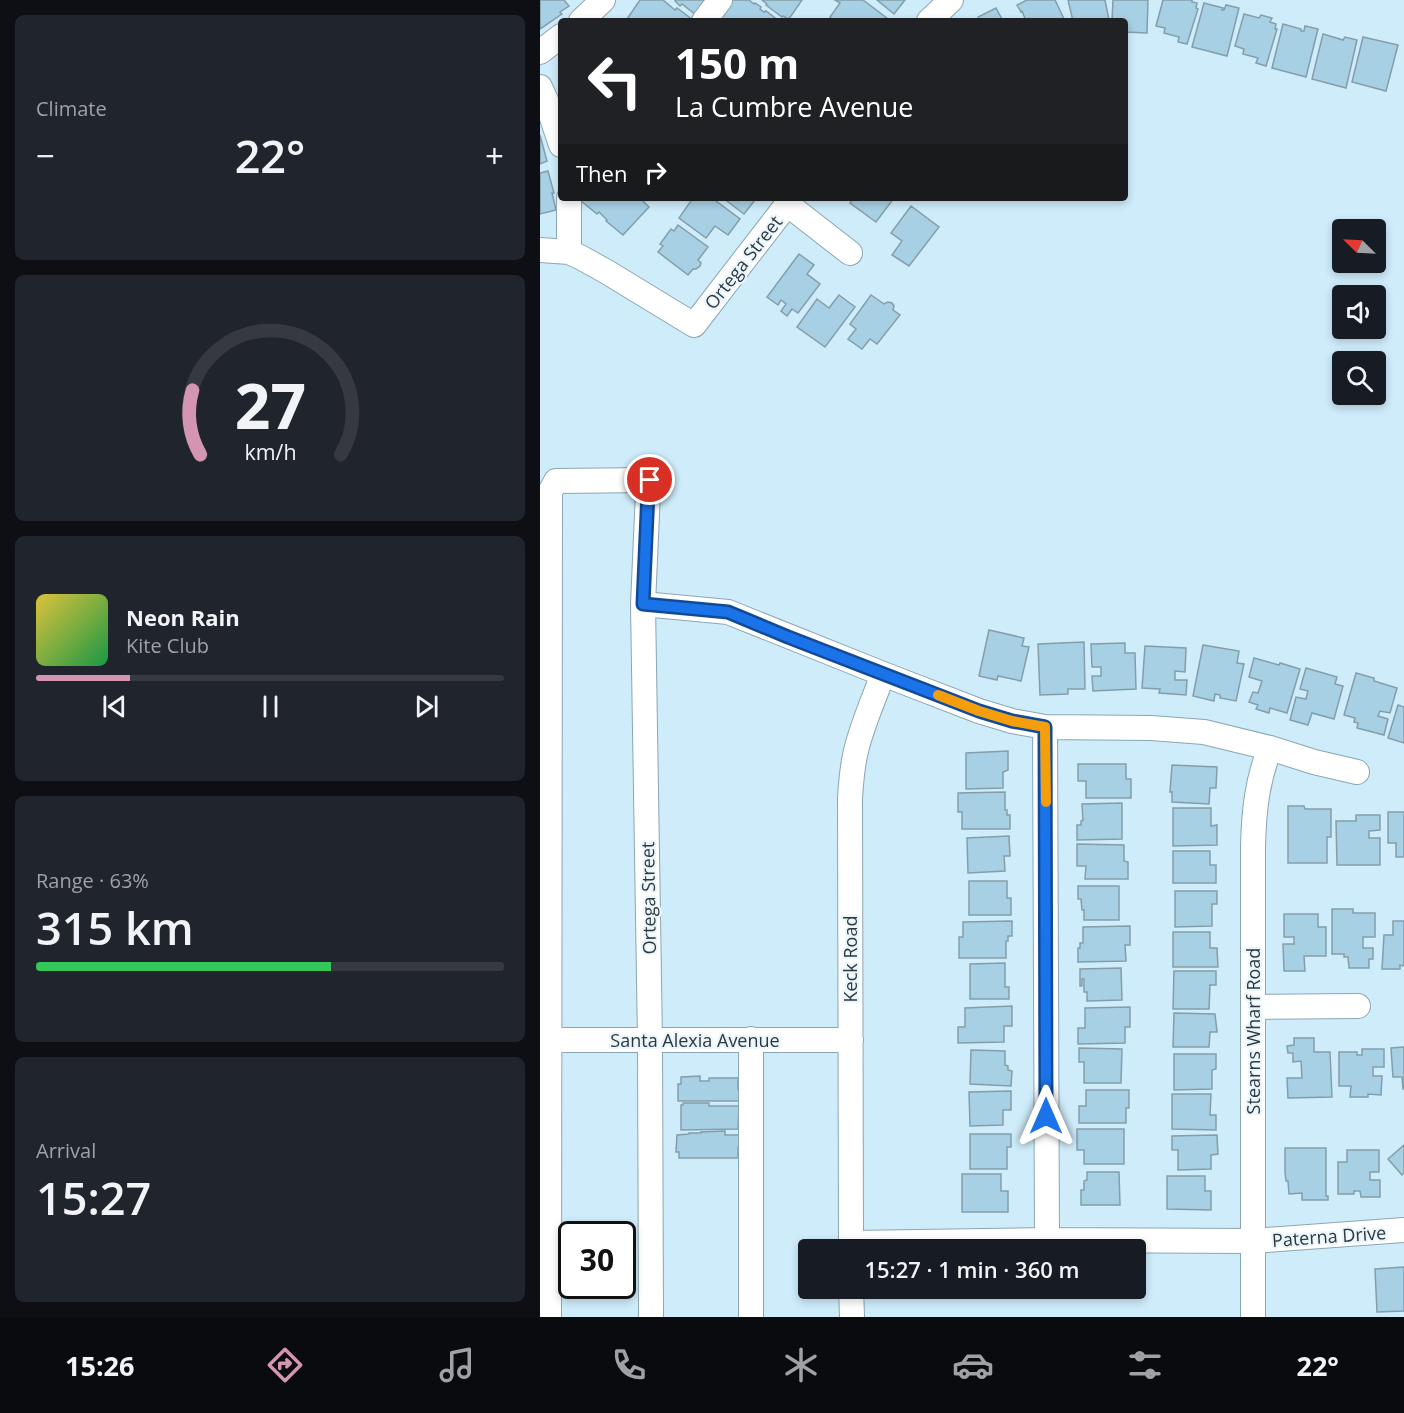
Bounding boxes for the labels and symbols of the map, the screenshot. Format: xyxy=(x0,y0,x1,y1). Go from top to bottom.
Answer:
street label: Ortega Street xyxy=(699,210,787,314)
north arrow xyxy=(1332,219,1386,273)
pin xyxy=(624,454,675,505)
street label: Ortega Street xyxy=(635,841,661,955)
street label: Keck Road xyxy=(838,916,862,1002)
street label: Stearns Wharf Road xyxy=(1241,948,1265,1114)
street label: Santa Alexia Avenue xyxy=(610,1028,780,1052)
position arrow xyxy=(1014,1084,1078,1148)
street label: Paterna Drive xyxy=(1271,1220,1387,1252)
speed limit sign: 30 xyxy=(558,1221,636,1299)

